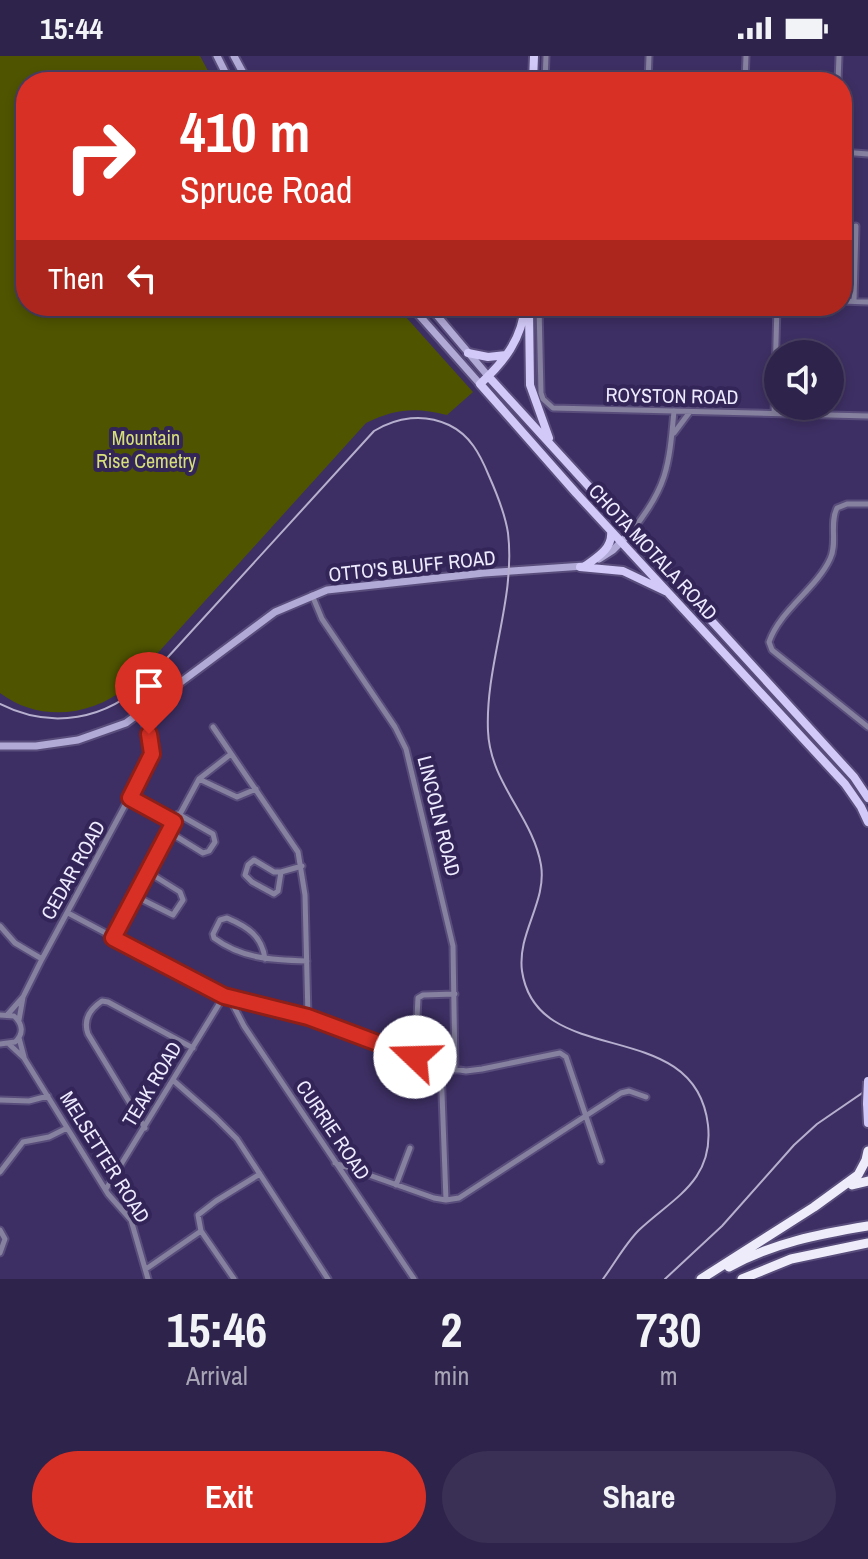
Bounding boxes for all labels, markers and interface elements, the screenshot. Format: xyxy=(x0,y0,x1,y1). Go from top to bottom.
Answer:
text: 15:44 xyxy=(40,8,103,48)
text: 410 m xyxy=(180,94,310,169)
icon: right xyxy=(48,104,152,208)
text: Spruce Road xyxy=(180,166,352,214)
icon: left xyxy=(120,256,164,300)
text: Then xyxy=(48,258,104,298)
map controls xyxy=(764,340,844,420)
button: sound xyxy=(764,340,844,420)
street label: ROYSTON ROAD xyxy=(605,381,739,410)
park label: Mountain Rise Cemetry xyxy=(96,424,197,474)
street label: CHOTA MOTALA ROAD xyxy=(583,478,724,626)
street label: OTTO'S BLUFF ROAD xyxy=(327,543,497,588)
pin xyxy=(115,652,183,734)
icon: arrive xyxy=(127,664,171,708)
street label: LINCOLN ROAD xyxy=(412,753,467,879)
street label: CEDAR ROAD xyxy=(34,815,111,924)
position arrow xyxy=(373,1015,457,1099)
street label: TEAK ROAD xyxy=(116,1036,188,1131)
street label: CURRIE ROAD xyxy=(290,1075,377,1185)
street label: MELSETTER ROAD xyxy=(54,1086,157,1228)
text: 15:46 xyxy=(167,1297,267,1362)
text: 2 xyxy=(441,1297,462,1362)
text: 730 xyxy=(636,1297,701,1362)
text: Arrival xyxy=(186,1358,248,1393)
text: min xyxy=(434,1358,469,1393)
text: m xyxy=(660,1358,678,1393)
button: Exit xyxy=(32,1451,426,1543)
button: Share xyxy=(442,1451,836,1543)

